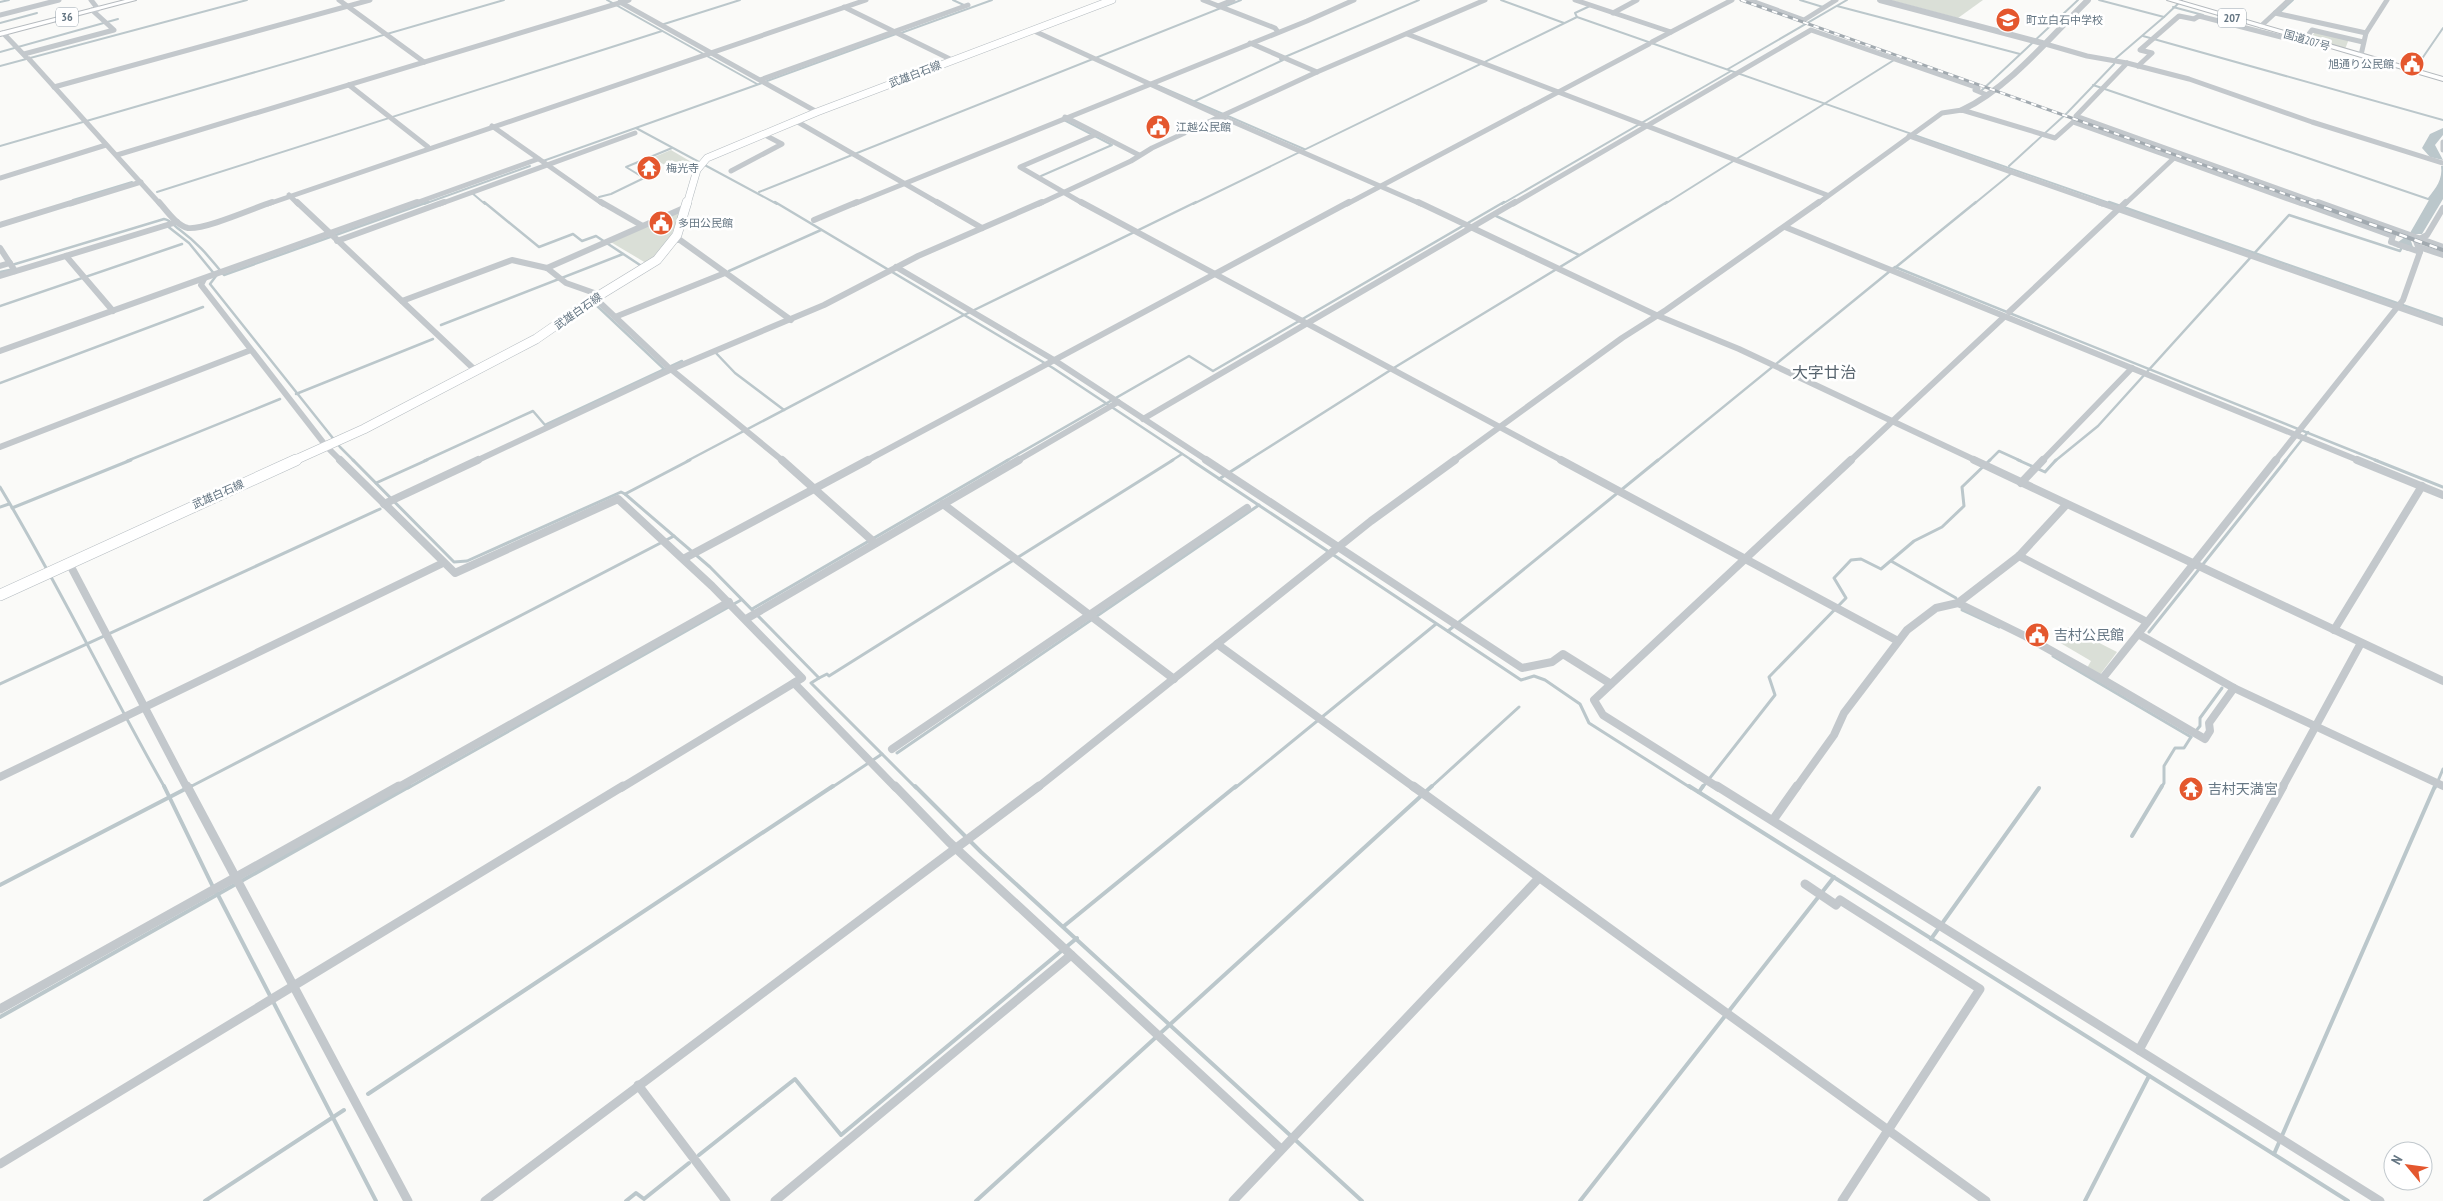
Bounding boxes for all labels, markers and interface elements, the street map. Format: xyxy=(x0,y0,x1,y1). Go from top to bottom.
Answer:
school or university icon: 町立白石中学校 xyxy=(1995,7,2021,33)
road number: 36 xyxy=(56,8,78,26)
road number: 207 xyxy=(2218,8,2246,28)
place label: 町立白石中学校 xyxy=(2026,13,2103,27)
street label: 国道207号 xyxy=(2282,27,2332,53)
public building icon: 旭通り公民館 xyxy=(2399,51,2425,77)
place label: 旭通り公民館 xyxy=(2328,57,2394,71)
street label: 武雄白石線 xyxy=(887,58,943,90)
public building icon: 江越公民館 xyxy=(1145,114,1171,140)
place label: 江越公民館 xyxy=(1176,120,1231,134)
temple icon: 梅光寺 xyxy=(636,155,662,181)
place label: 梅光寺 xyxy=(666,161,699,175)
public building icon: 多田公民館 xyxy=(648,210,674,236)
place label: 多田公民館 xyxy=(678,216,733,230)
street label: 武雄白石線 xyxy=(551,289,605,333)
district label: 大字廿治 xyxy=(1792,362,1856,382)
street label: 武雄白石線 xyxy=(190,476,246,512)
public building icon: 吉村公民館 xyxy=(2024,622,2050,648)
place label: 吉村公民館 xyxy=(2054,626,2124,644)
temple icon: 吉村天満宮 xyxy=(2178,776,2204,802)
place label: 吉村天満宮 xyxy=(2208,780,2278,798)
north arrow xyxy=(2383,1141,2433,1191)
text: N xyxy=(2387,1152,2406,1167)

